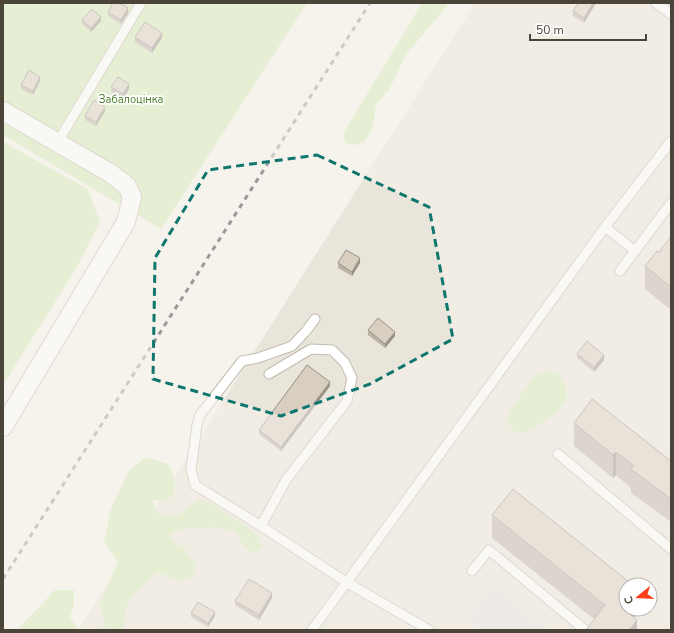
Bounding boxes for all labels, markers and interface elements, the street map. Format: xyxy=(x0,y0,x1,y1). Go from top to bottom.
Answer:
scale bar xyxy=(530,16,646,42)
text: 50 m xyxy=(536,22,564,38)
park label: Забалоцінка xyxy=(98,92,164,107)
north arrow xyxy=(618,577,658,617)
text: С xyxy=(621,594,637,606)

